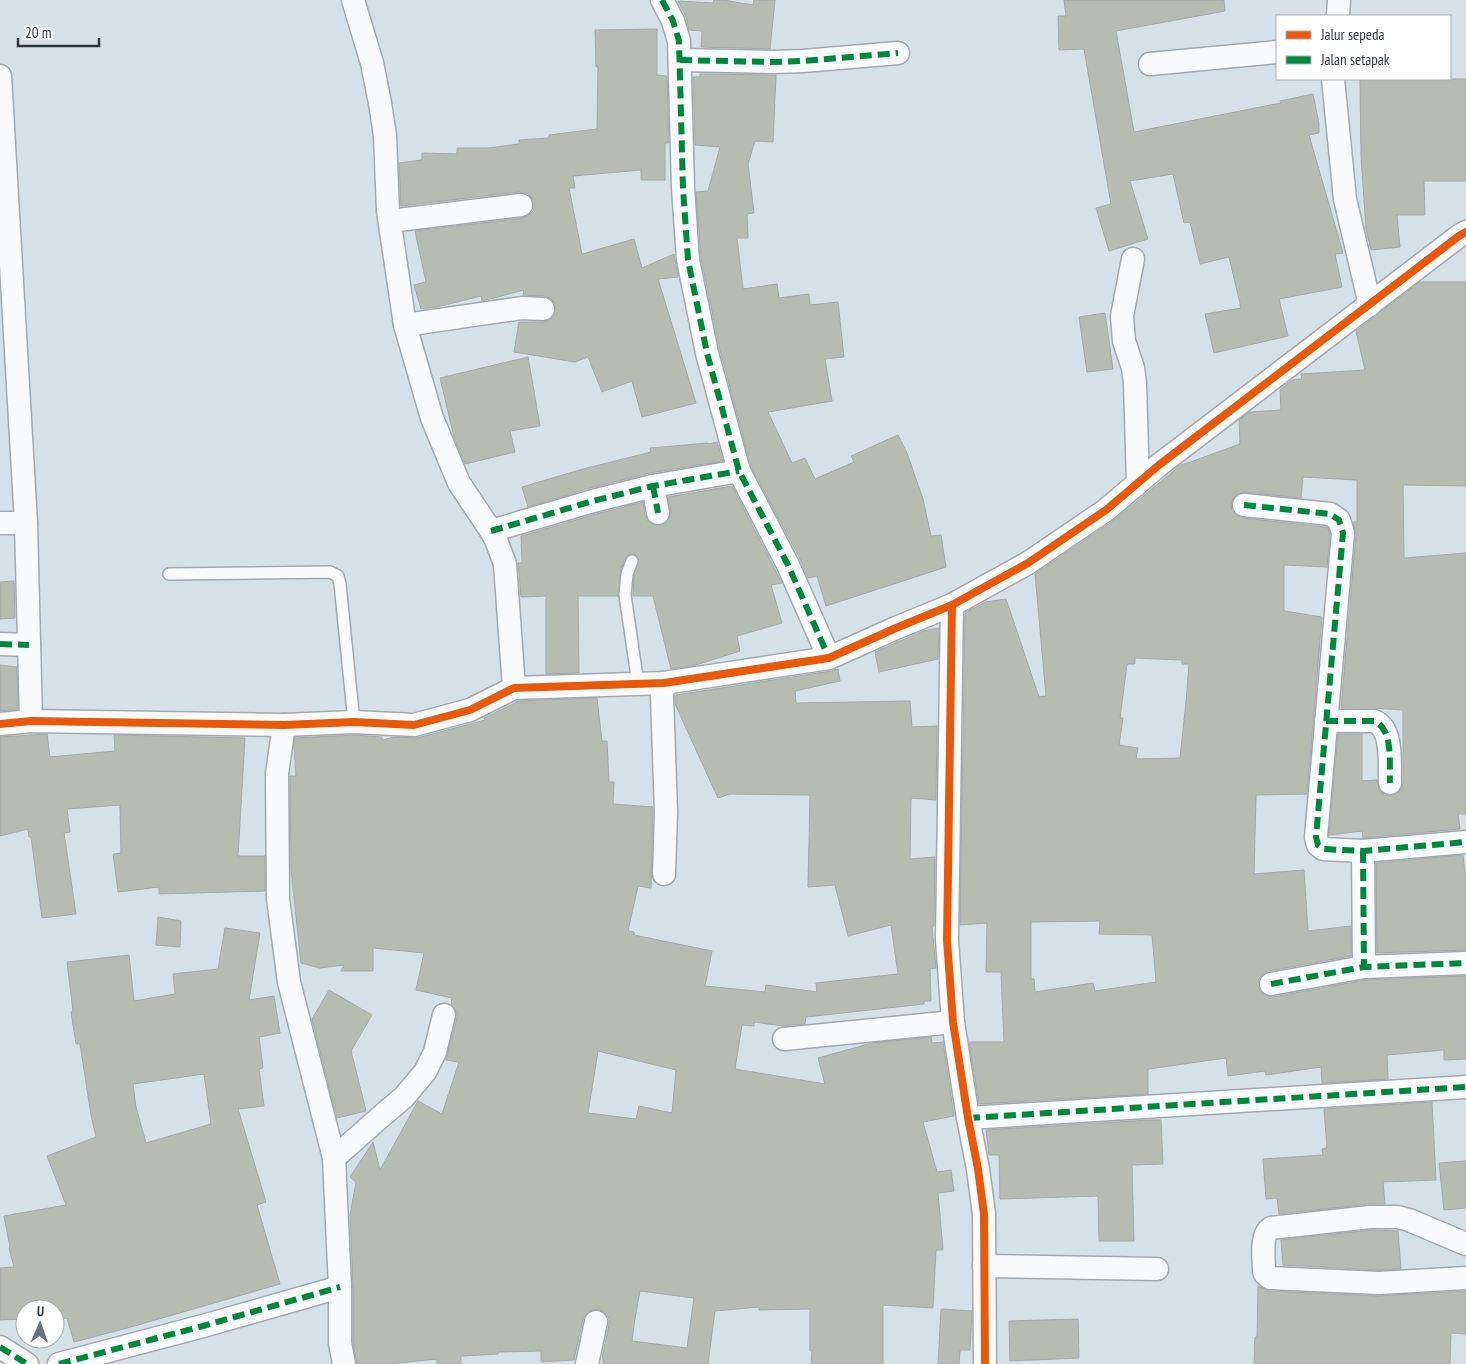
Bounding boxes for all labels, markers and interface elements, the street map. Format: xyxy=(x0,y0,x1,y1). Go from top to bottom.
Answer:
scale bar xyxy=(18,15,99,47)
legend xyxy=(1276,15,1451,80)
text: 20 m xyxy=(25,23,51,42)
text: Jalur sepeda xyxy=(1320,25,1384,44)
text: Jalan setapak xyxy=(1320,50,1390,69)
north arrow xyxy=(15,1299,65,1349)
text: U xyxy=(37,1302,44,1320)

